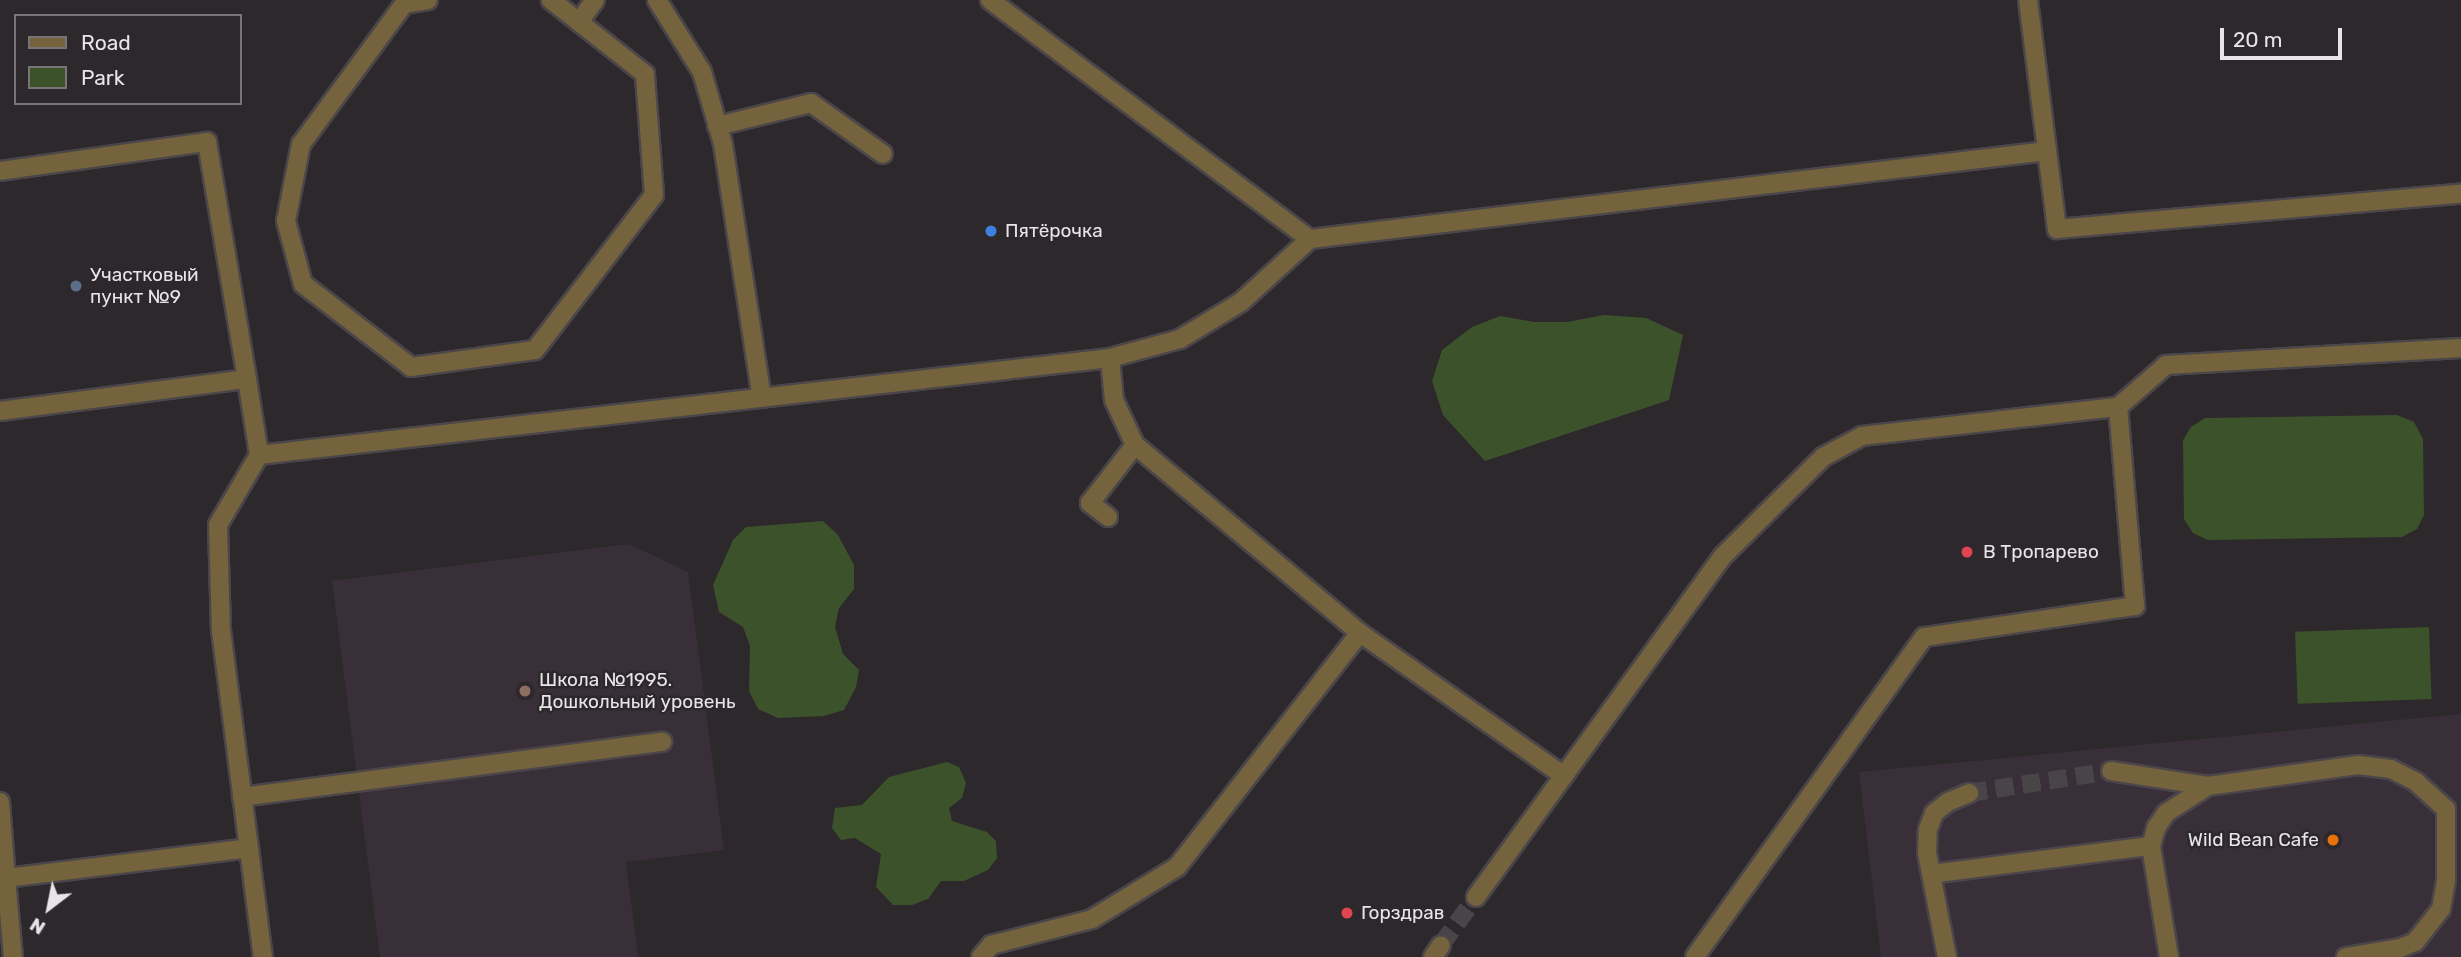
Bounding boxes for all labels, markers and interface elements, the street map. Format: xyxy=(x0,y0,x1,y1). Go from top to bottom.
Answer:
legend xyxy=(14,14,242,105)
scale bar xyxy=(2223,14,2346,58)
text: 20 m xyxy=(2233,27,2282,52)
text: Road xyxy=(81,30,131,55)
text: Park xyxy=(81,65,125,90)
place label: Пятёрочка xyxy=(1005,220,1103,242)
marker: Пятёрочка xyxy=(983,223,999,239)
place label: Участковый пункт №9 xyxy=(90,264,199,308)
marker: Участковый пункт №9 xyxy=(68,278,84,294)
place label: В Тропарево xyxy=(1983,541,2099,563)
marker: В Тропарево xyxy=(1957,542,1977,562)
place label: Школа №1995. Дошкольный уровень xyxy=(539,669,736,713)
marker: Школа №1995. Дошкольный уровень xyxy=(517,683,533,699)
place label: Wild Bean Cafe xyxy=(2188,829,2319,851)
marker: Wild Bean Cafe xyxy=(2325,832,2341,848)
north arrow xyxy=(14,873,84,943)
place label: Горздрав xyxy=(1361,902,1444,924)
marker: Горздрав xyxy=(1339,905,1355,921)
text: N xyxy=(26,913,50,940)

